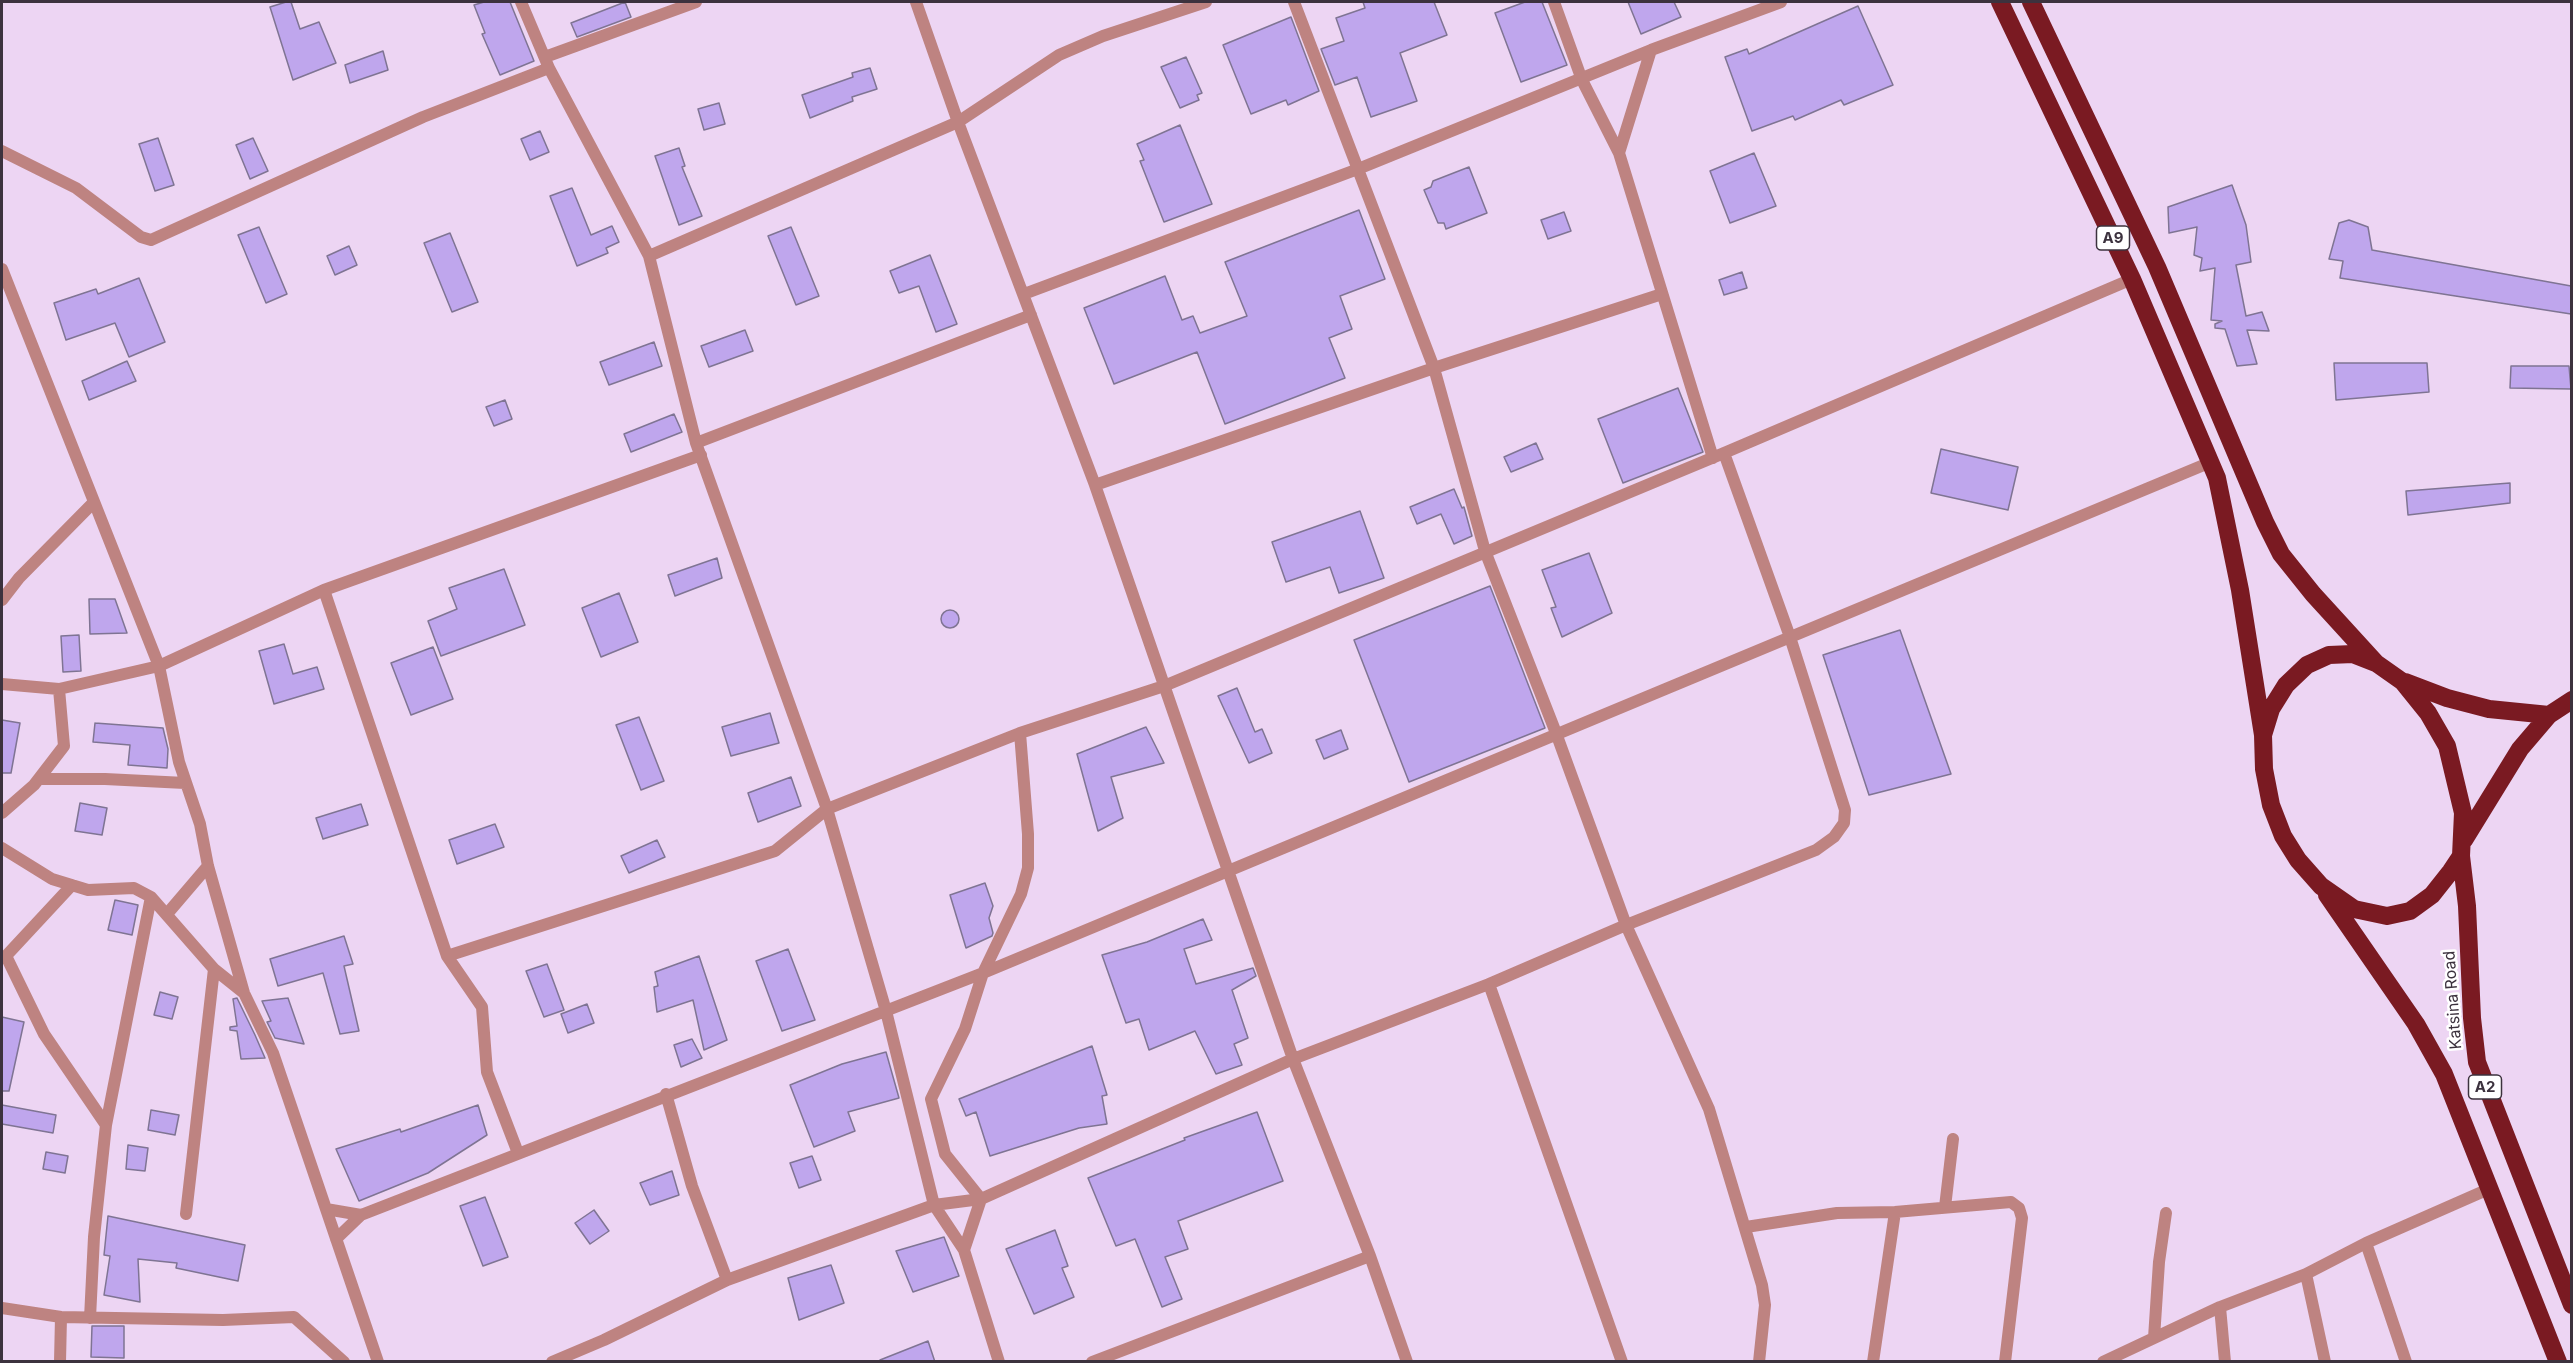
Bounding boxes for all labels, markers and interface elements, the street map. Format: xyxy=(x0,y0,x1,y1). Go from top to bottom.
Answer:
road number: A9 xyxy=(2096,226,2130,250)
street label: Katsina Road xyxy=(2440,950,2466,1050)
road number: A2 xyxy=(2468,1075,2502,1099)

